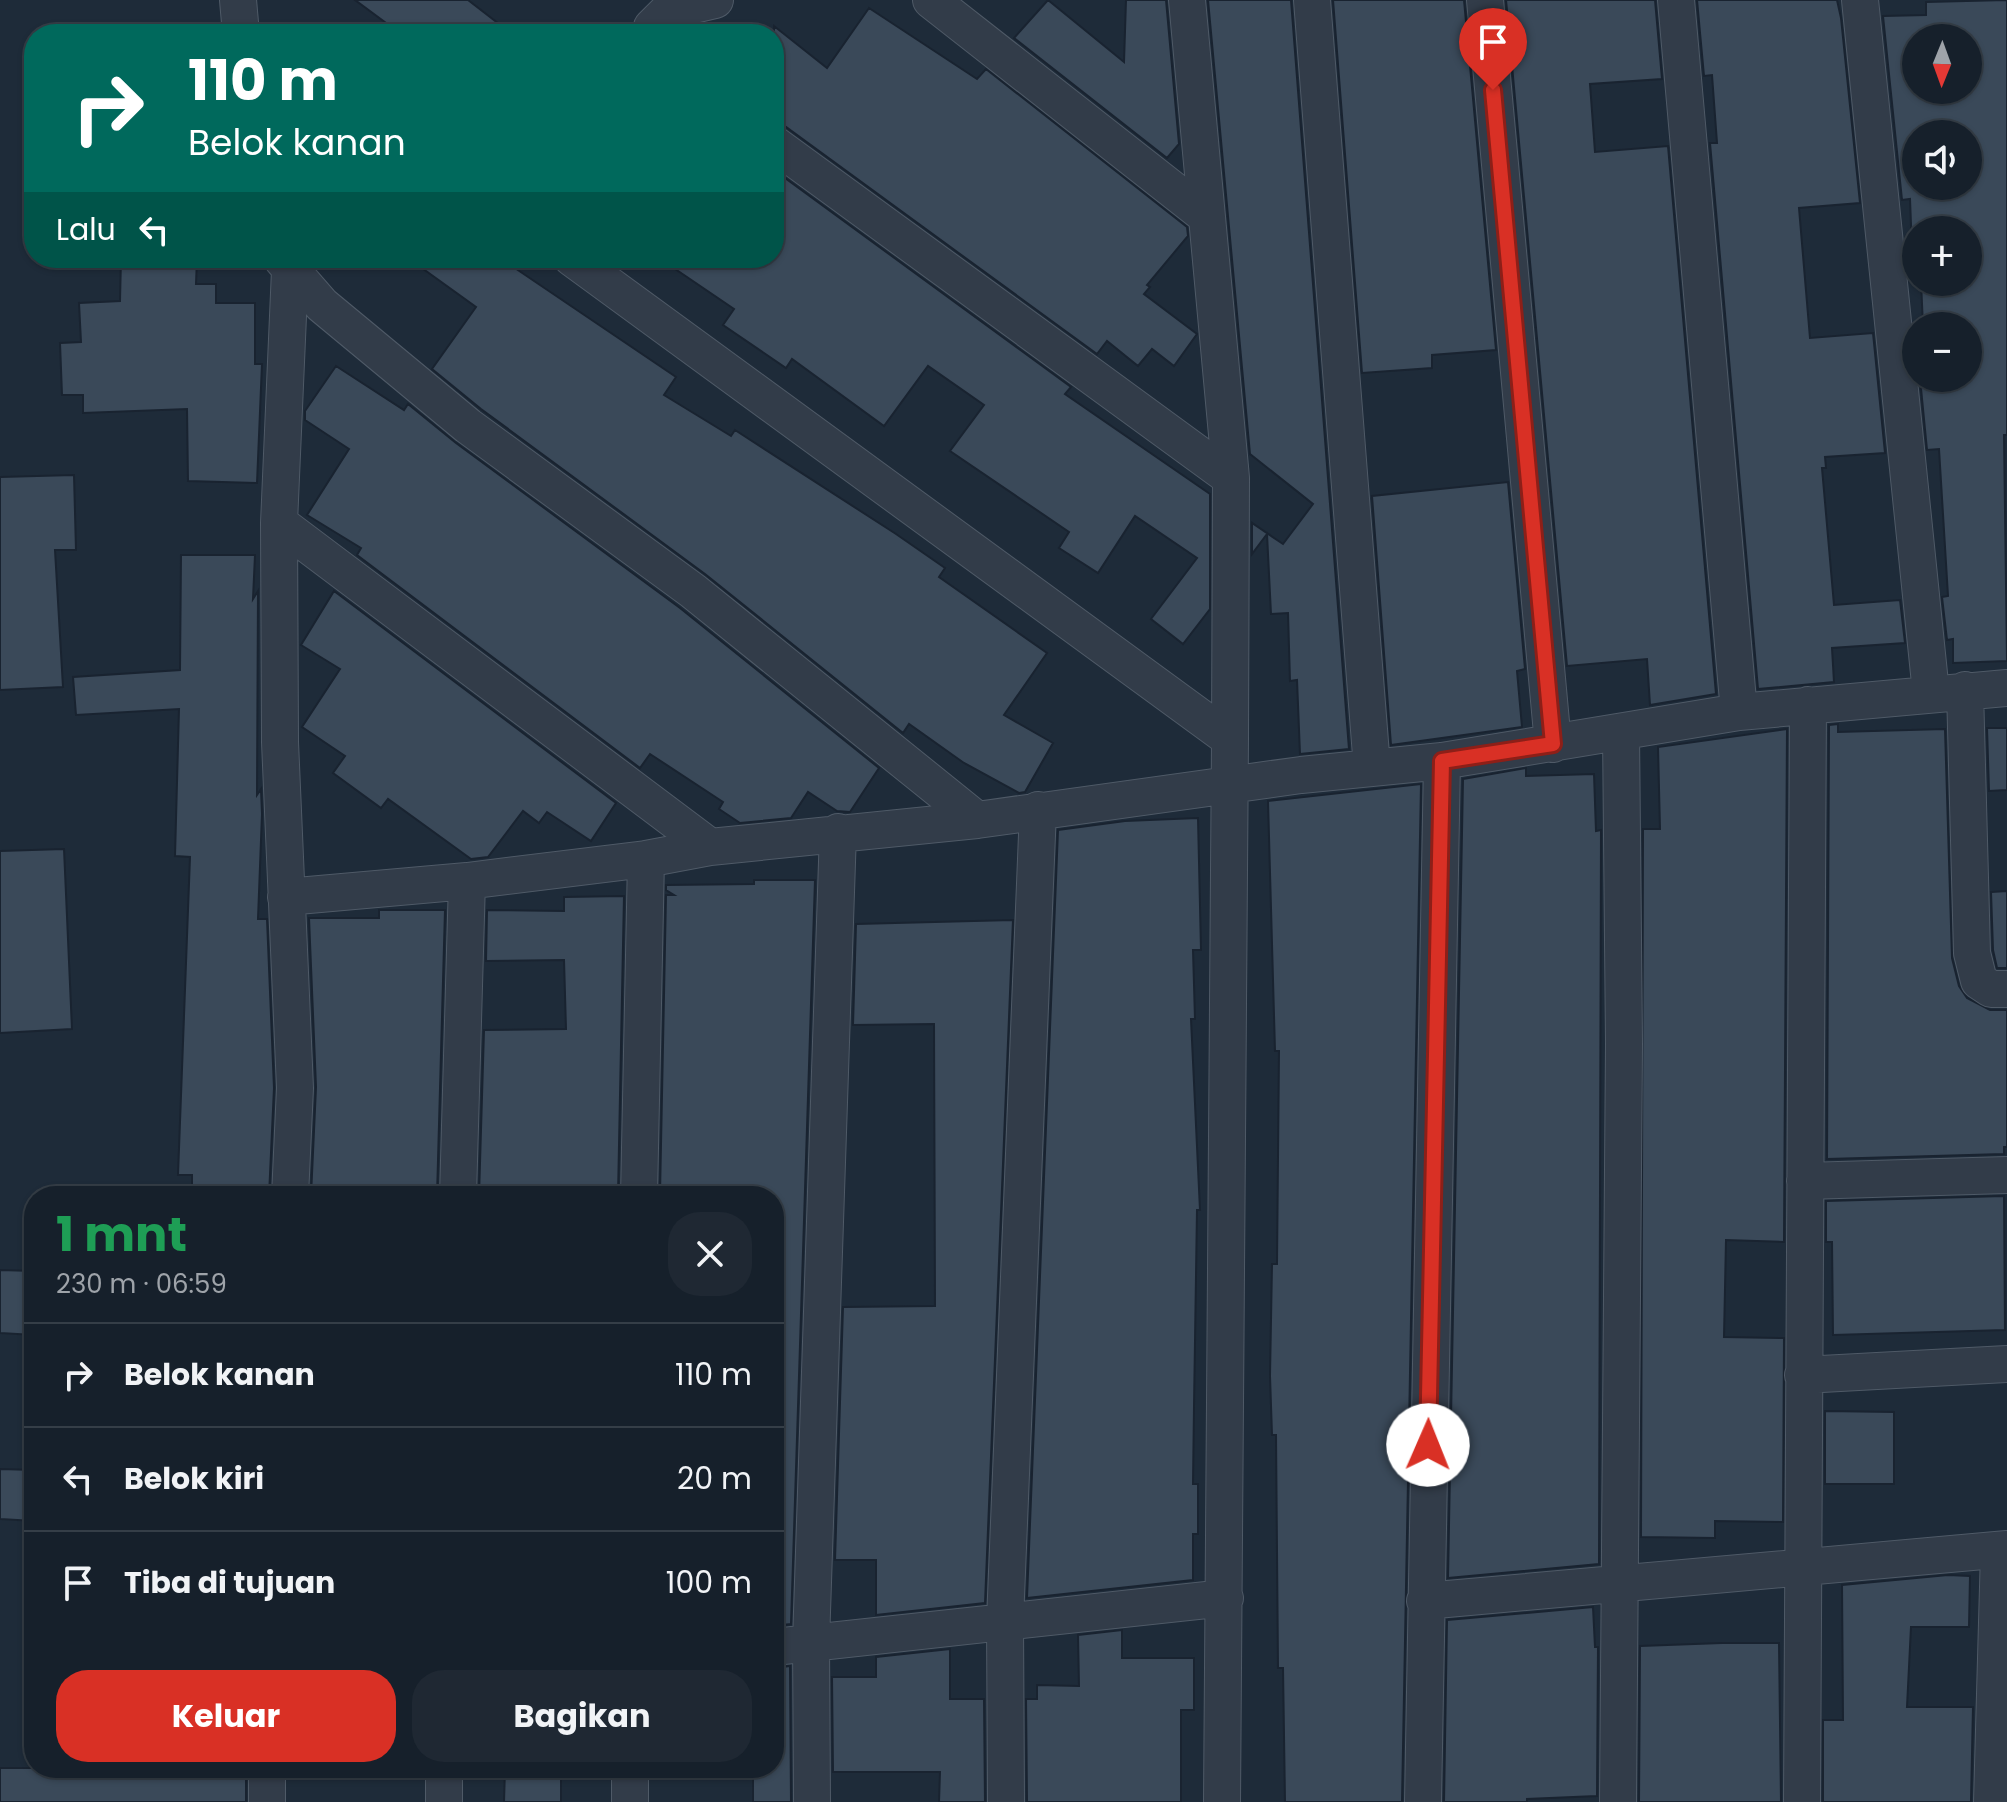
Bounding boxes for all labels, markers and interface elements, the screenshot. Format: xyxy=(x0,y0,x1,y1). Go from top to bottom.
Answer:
pin xyxy=(1459,8,1527,90)
icon: arrive xyxy=(1471,20,1515,64)
north arrow xyxy=(1902,24,1982,104)
map controls xyxy=(1902,24,1982,392)
text: 110 m xyxy=(188,41,338,120)
icon: right xyxy=(56,56,160,160)
text: Belok kanan xyxy=(188,117,406,168)
button: sound xyxy=(1902,120,1982,200)
text: Lalu xyxy=(56,208,116,251)
icon: left xyxy=(132,208,176,252)
button: + xyxy=(1902,216,1982,296)
button: − xyxy=(1902,312,1982,392)
text: 1 mnt xyxy=(56,1201,187,1268)
button: close xyxy=(668,1212,752,1296)
text: 230 m · 06:59 xyxy=(56,1266,227,1302)
icon: right xyxy=(56,1353,100,1397)
text: Belok kanan xyxy=(124,1353,315,1396)
text: 110 m xyxy=(675,1353,752,1396)
position arrow xyxy=(1386,1403,1470,1487)
icon: left xyxy=(56,1457,100,1501)
text: Belok kiri xyxy=(124,1457,264,1500)
text: 20 m xyxy=(677,1457,752,1500)
icon: arrive xyxy=(56,1561,100,1605)
text: Tiba di tujuan xyxy=(124,1561,335,1604)
text: 100 m xyxy=(666,1561,752,1604)
button: Keluar xyxy=(56,1670,396,1762)
button: Bagikan xyxy=(412,1670,752,1762)

